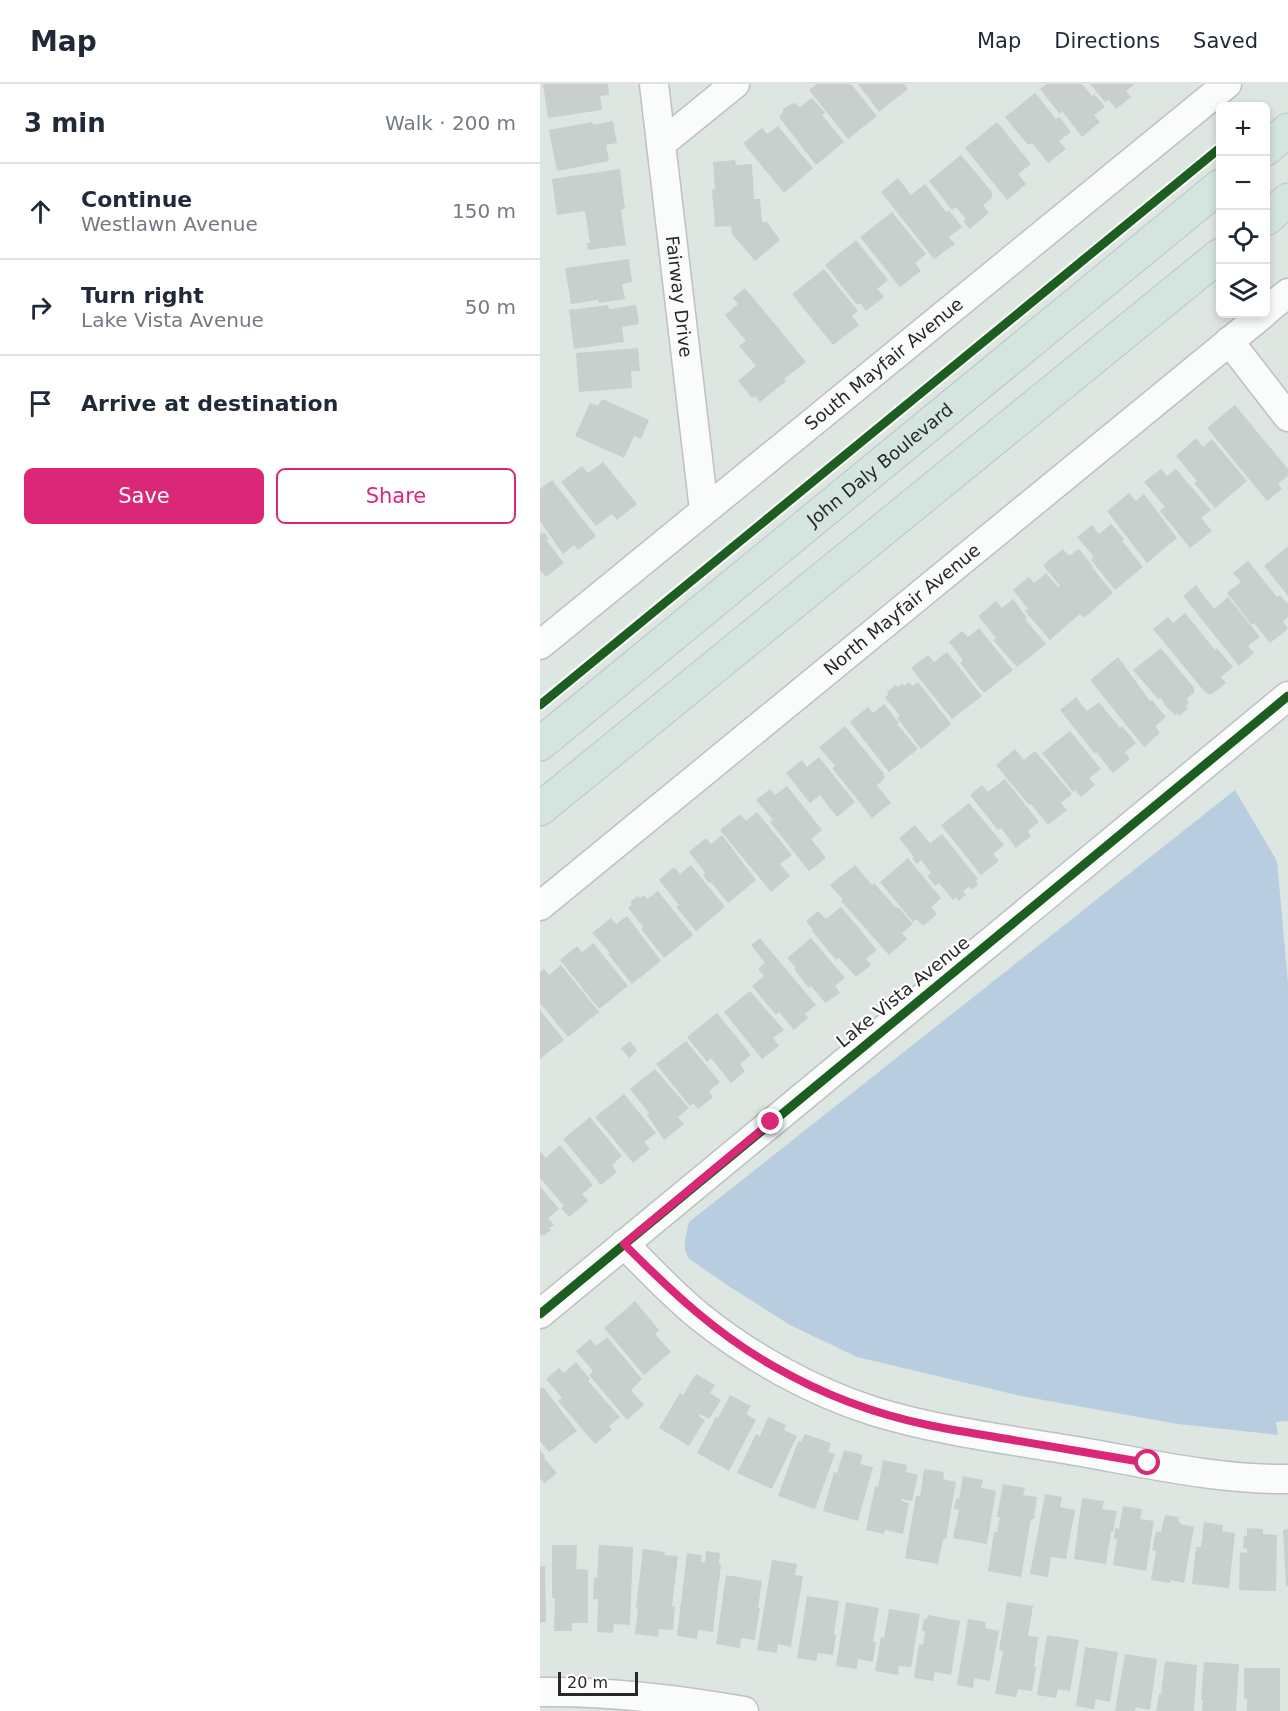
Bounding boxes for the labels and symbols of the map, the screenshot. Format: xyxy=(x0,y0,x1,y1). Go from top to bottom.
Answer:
street label: Fairway Drive xyxy=(662,235,697,358)
street label: South Mayfair Avenue xyxy=(800,293,967,434)
street label: John Daly Boulevard xyxy=(802,399,957,531)
street label: North Mayfair Avenue xyxy=(819,539,984,679)
street label: Lake Vista Avenue xyxy=(832,932,973,1052)
route end xyxy=(757,1108,783,1134)
route start xyxy=(1134,1449,1160,1475)
scale bar xyxy=(558,1669,638,1696)

